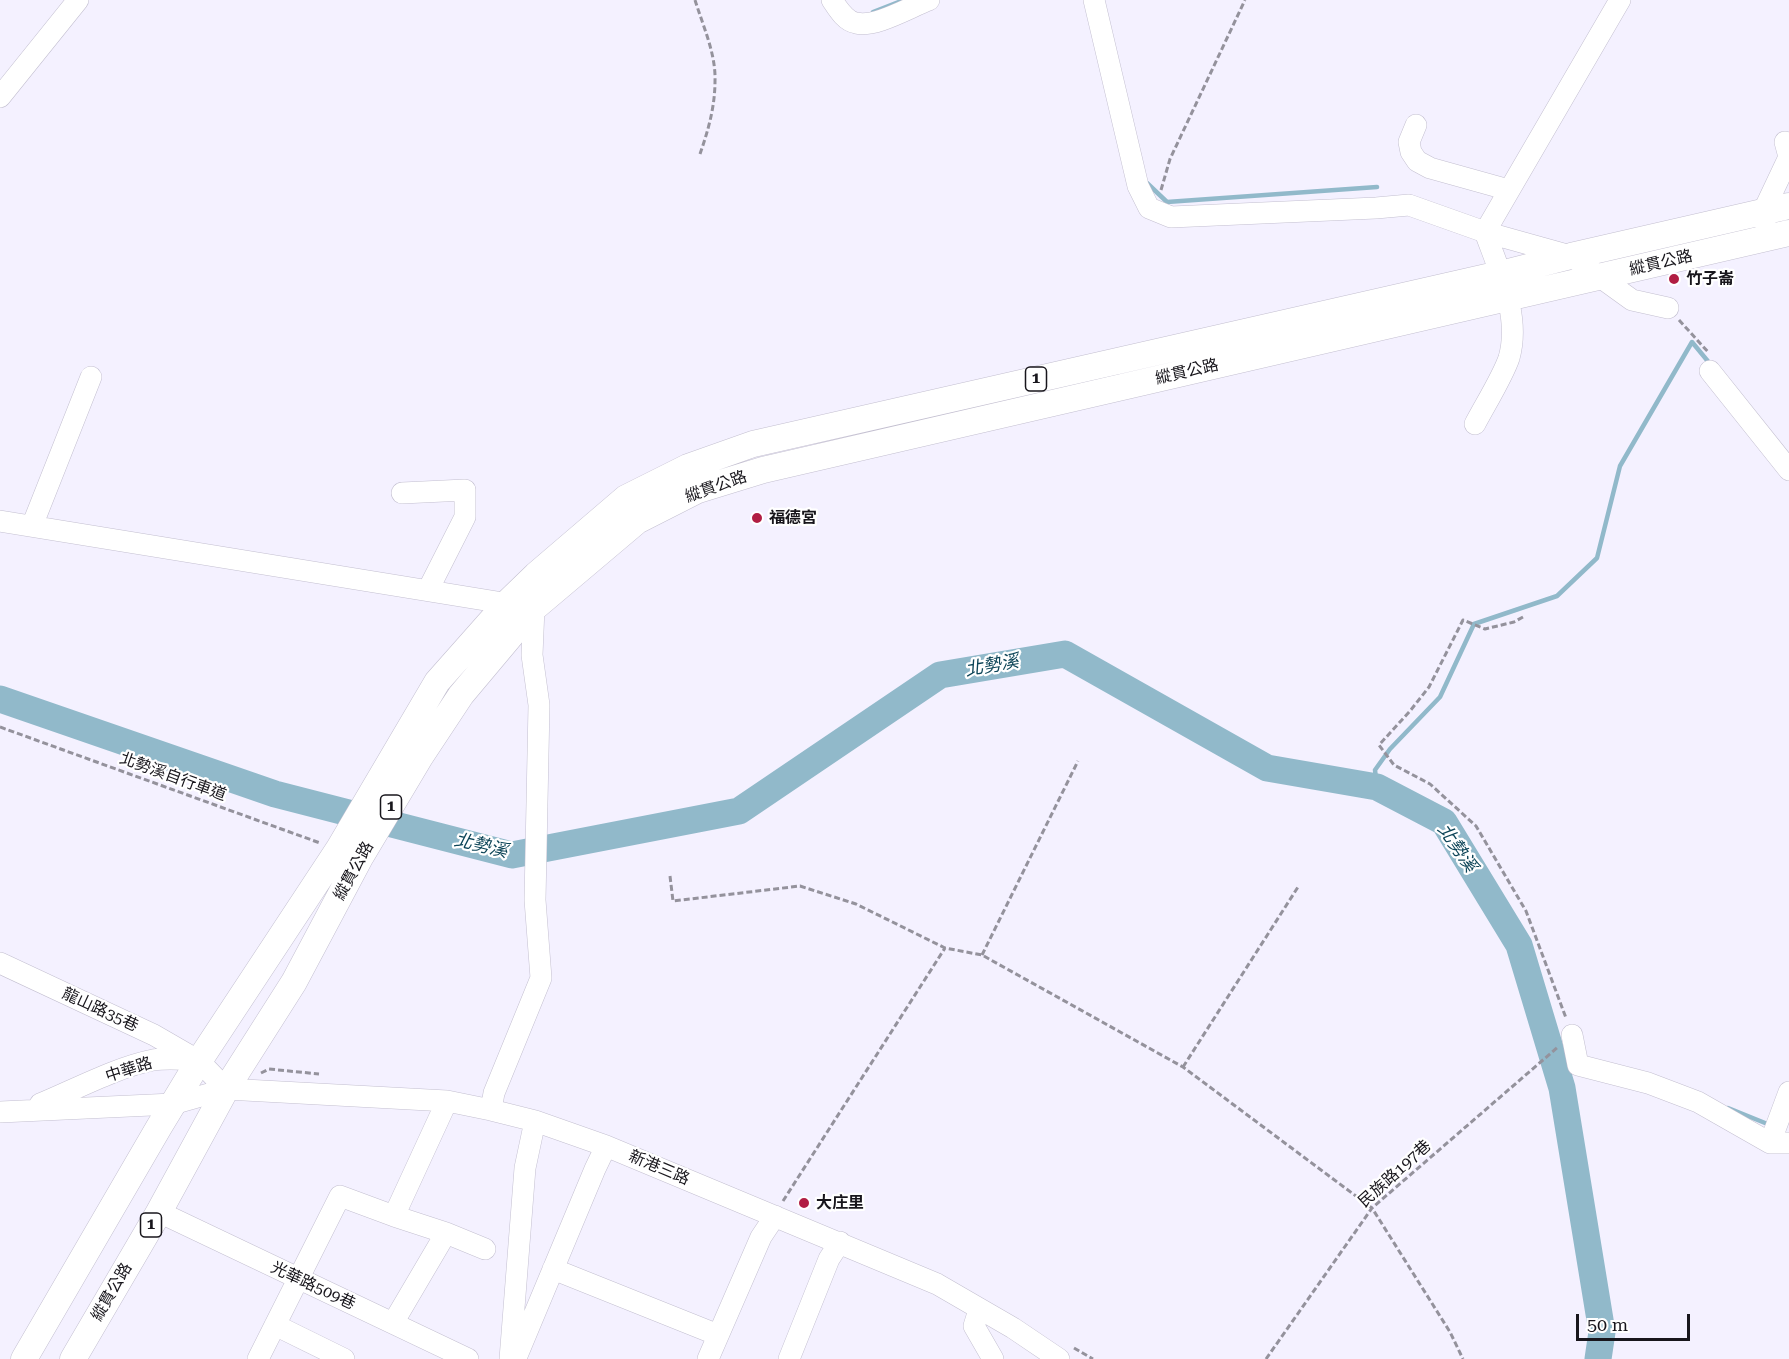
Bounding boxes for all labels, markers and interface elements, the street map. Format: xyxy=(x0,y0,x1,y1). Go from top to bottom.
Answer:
street label: 縱貫公路 xyxy=(1628,246,1694,280)
place label: 竹子崙 xyxy=(1686,269,1734,289)
marker: 竹子崙 xyxy=(1667,272,1681,286)
street label: 縱貫公路 xyxy=(1154,355,1220,389)
road number: 1 xyxy=(1026,367,1046,391)
street label: 縱貫公路 xyxy=(683,467,749,507)
place label: 福德宮 xyxy=(769,508,817,528)
marker: 福德宮 xyxy=(750,511,764,525)
water label: 北勢溪 xyxy=(964,651,1020,681)
street label: 北勢溪自行車道 xyxy=(117,749,229,805)
road number: 1 xyxy=(380,795,402,819)
water label: 北勢溪 xyxy=(1433,820,1481,876)
water label: 北勢溪 xyxy=(452,829,510,863)
street label: 縱貫公路 xyxy=(330,838,378,904)
street label: 龍山路35巷 xyxy=(59,984,141,1036)
street label: 中華路 xyxy=(103,1053,155,1087)
street label: 民族路197巷 xyxy=(1355,1136,1435,1212)
street label: 新港三路 xyxy=(626,1147,692,1189)
place label: 大庄里 xyxy=(816,1193,864,1213)
marker: 大庄里 xyxy=(797,1196,811,1210)
road number: 1 xyxy=(140,1213,162,1237)
street label: 光華路509巷 xyxy=(268,1258,358,1314)
street label: 縱貫公路 xyxy=(88,1259,136,1325)
scale bar xyxy=(1579,1302,1693,1340)
text: 50 m xyxy=(1587,1314,1628,1335)

